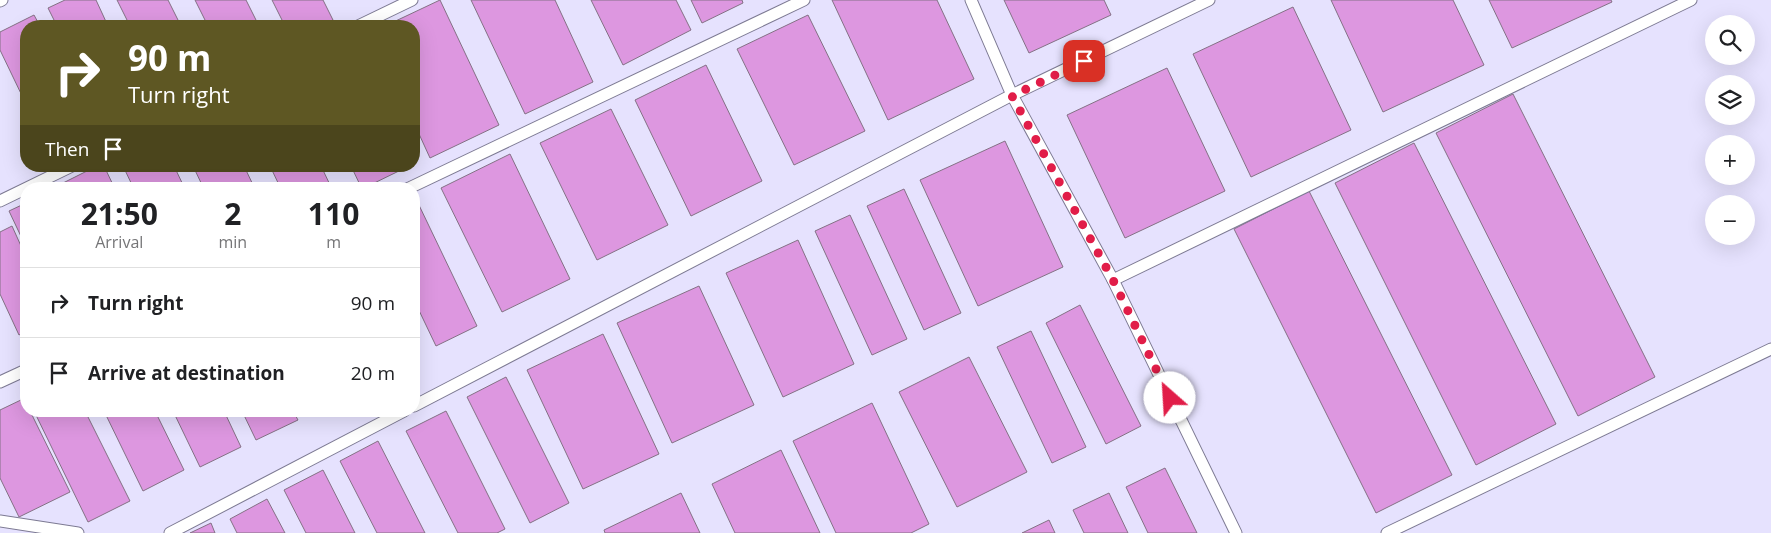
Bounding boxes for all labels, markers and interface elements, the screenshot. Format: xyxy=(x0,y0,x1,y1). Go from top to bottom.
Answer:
map controls xyxy=(1705,15,1755,245)
button: search xyxy=(1705,15,1755,65)
text: 90 m xyxy=(128,34,211,81)
icon: right xyxy=(45,40,110,105)
pin xyxy=(1063,40,1105,82)
icon: arrive xyxy=(1070,47,1098,75)
button: layers xyxy=(1705,75,1755,125)
text: Turn right xyxy=(128,79,230,109)
icon: arrive xyxy=(99,135,127,163)
button: + xyxy=(1705,135,1755,185)
text: Then xyxy=(45,136,89,162)
text: 21:50 xyxy=(81,193,158,234)
text: 2 xyxy=(224,193,241,234)
text: 110 xyxy=(308,193,359,234)
button: − xyxy=(1705,195,1755,245)
text: Arrival xyxy=(95,231,143,253)
text: min xyxy=(219,231,247,253)
text: m xyxy=(326,231,341,253)
icon: right xyxy=(45,289,73,317)
text: Turn right xyxy=(88,290,183,316)
text: 90 m xyxy=(351,290,395,316)
icon: arrive xyxy=(45,359,73,387)
text: Arrive at destination xyxy=(88,360,285,386)
text: 20 m xyxy=(351,360,395,386)
position arrow xyxy=(1143,371,1195,423)

